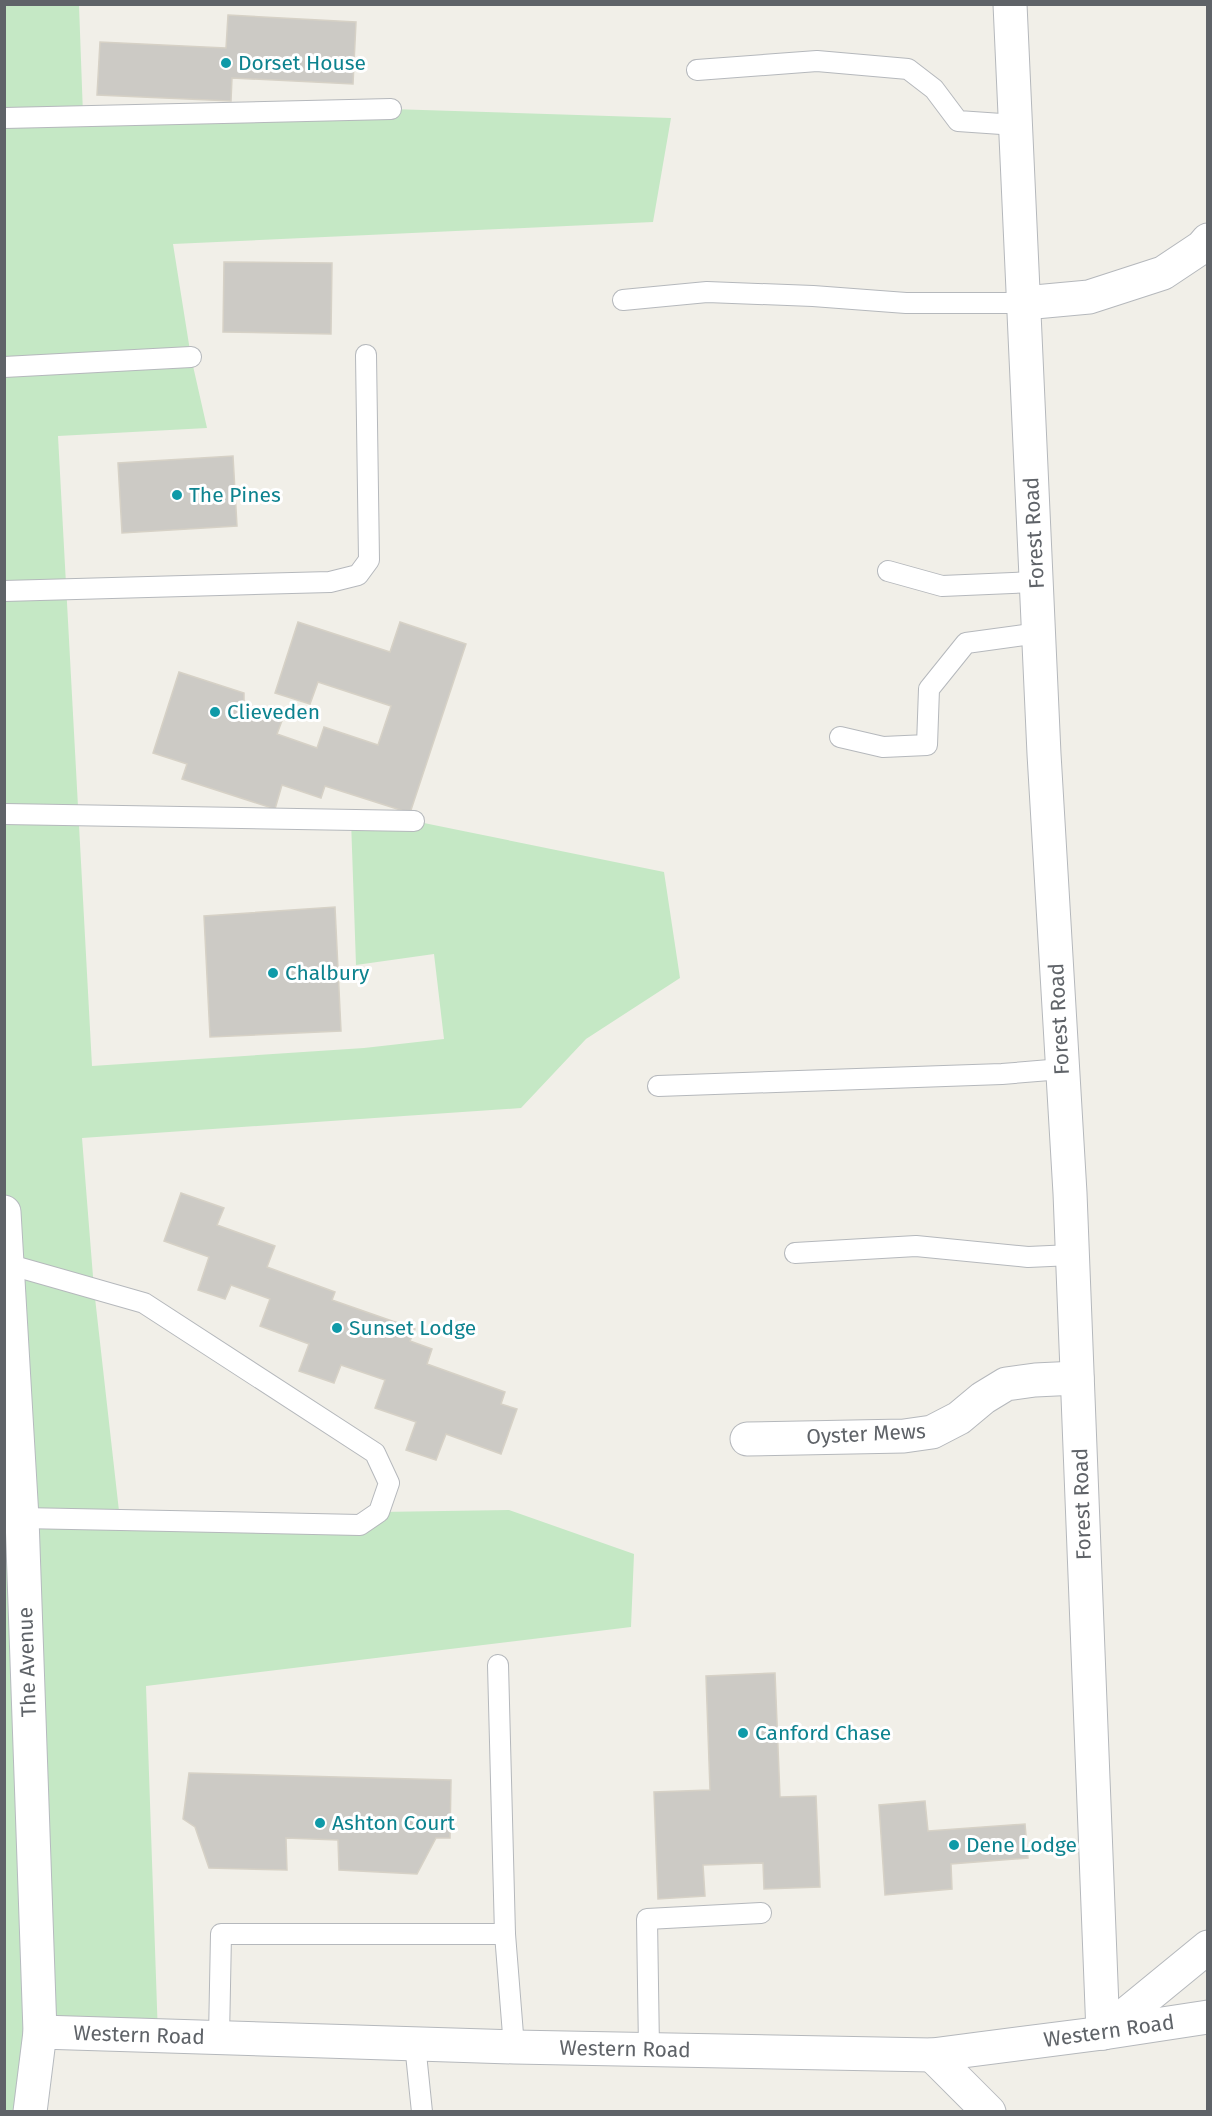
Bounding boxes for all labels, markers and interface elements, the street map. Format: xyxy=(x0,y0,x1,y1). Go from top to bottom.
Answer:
place label: Dorset House xyxy=(238,50,366,76)
marker: Dorset House xyxy=(219,56,233,70)
street label: Forest Road xyxy=(1018,476,1050,590)
place label: The Pines xyxy=(189,482,281,508)
marker: The Pines xyxy=(170,488,184,502)
place label: Clieveden xyxy=(227,699,320,725)
marker: Clieveden xyxy=(208,705,222,719)
place label: Chalbury xyxy=(285,960,370,986)
street label: Forest Road xyxy=(1043,962,1075,1076)
marker: Chalbury xyxy=(266,966,280,980)
place label: Sunset Lodge xyxy=(349,1315,476,1341)
marker: Sunset Lodge xyxy=(330,1321,344,1335)
street label: Oyster Mews xyxy=(806,1418,927,1450)
street label: Forest Road xyxy=(1067,1448,1097,1560)
street label: The Avenue xyxy=(12,1607,42,1717)
place label: Canford Chase xyxy=(755,1720,891,1746)
marker: Canford Chase xyxy=(736,1726,750,1740)
place label: Ashton Court xyxy=(332,1810,455,1836)
marker: Ashton Court xyxy=(313,1816,327,1830)
place label: Dene Lodge xyxy=(966,1832,1077,1858)
marker: Dene Lodge xyxy=(947,1838,961,1852)
street label: Western Road xyxy=(1042,2009,1176,2053)
street label: Western Road xyxy=(73,2020,205,2050)
street label: Western Road xyxy=(559,2035,691,2063)

